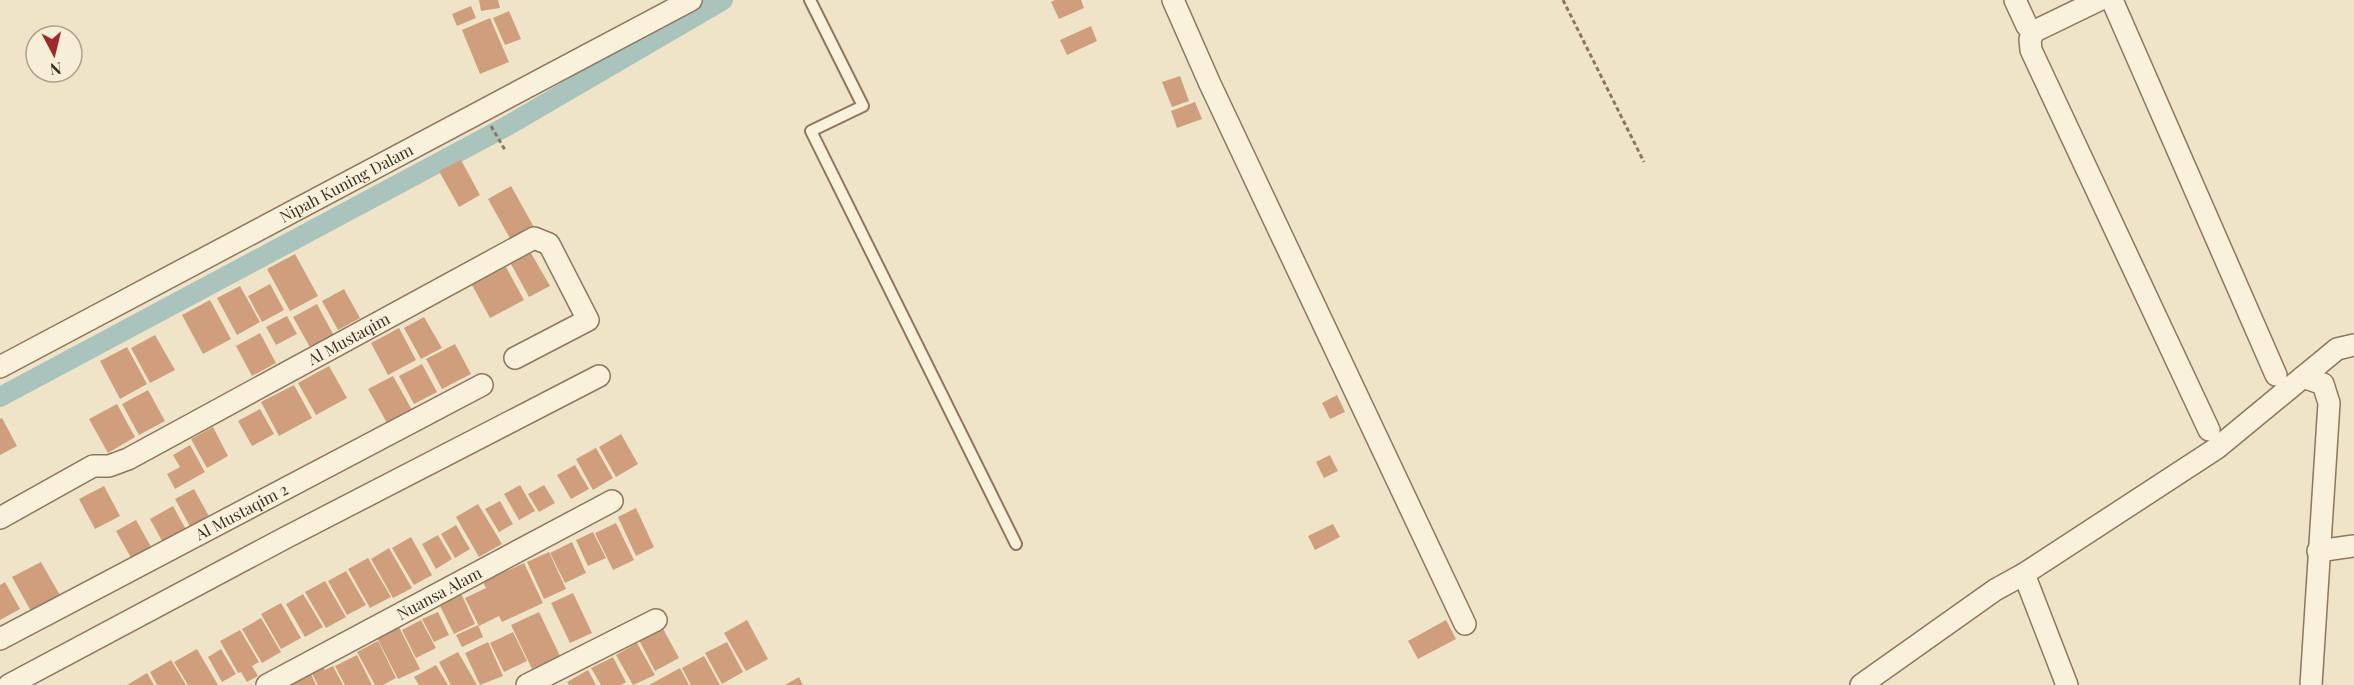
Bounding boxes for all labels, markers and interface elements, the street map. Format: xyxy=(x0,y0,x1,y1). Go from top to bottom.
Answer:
north arrow xyxy=(24,24,84,84)
text: N xyxy=(48,58,63,81)
street label: Nipah Kuning Dalam xyxy=(275,139,417,227)
street label: Al Mustaqim xyxy=(303,308,393,370)
street label: Al Mustaqim 2 xyxy=(190,478,291,545)
street label: Nuansa Alam xyxy=(393,562,485,624)

